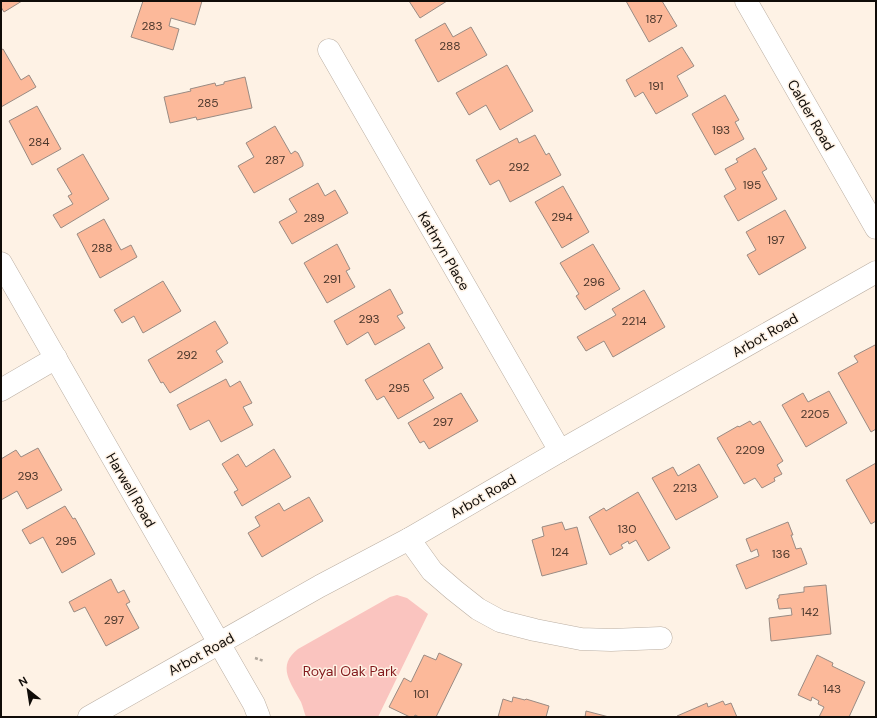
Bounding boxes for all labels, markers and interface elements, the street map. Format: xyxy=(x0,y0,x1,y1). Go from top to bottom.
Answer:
house number: 187 xyxy=(645,11,663,27)
house number: 283 xyxy=(141,18,163,34)
house number: 288 xyxy=(439,38,461,54)
street label: Calder Road xyxy=(783,76,839,154)
house number: 191 xyxy=(649,78,663,94)
house number: 285 xyxy=(197,95,219,111)
house number: 193 xyxy=(712,122,730,138)
house number: 284 xyxy=(28,134,50,150)
house number: 287 xyxy=(265,152,285,168)
house number: 292 xyxy=(508,159,530,175)
house number: 195 xyxy=(743,177,761,193)
street label: Kathryn Place xyxy=(414,208,474,294)
house number: 294 xyxy=(551,209,573,225)
house number: 289 xyxy=(303,210,325,226)
house number: 197 xyxy=(767,232,785,248)
house number: 288 xyxy=(91,240,113,256)
house number: 291 xyxy=(323,271,341,287)
house number: 296 xyxy=(583,274,605,290)
street label: Arbot Road xyxy=(729,309,801,361)
house number: 293 xyxy=(358,311,380,327)
house number: 2214 xyxy=(622,313,646,329)
house number: 292 xyxy=(176,347,198,363)
house number: 295 xyxy=(388,380,410,396)
house number: 2205 xyxy=(800,406,830,422)
house number: 297 xyxy=(433,414,453,430)
house number: 2209 xyxy=(735,442,765,458)
street label: Harwell Road xyxy=(102,449,160,531)
house number: 293 xyxy=(17,468,39,484)
street label: Arbot Road xyxy=(447,470,519,522)
house number: 2213 xyxy=(673,480,697,496)
house number: 130 xyxy=(617,521,637,537)
house number: 295 xyxy=(55,533,77,549)
house number: 124 xyxy=(551,544,569,560)
house number: 136 xyxy=(772,546,790,562)
house number: 142 xyxy=(801,604,819,620)
house number: 297 xyxy=(104,612,124,628)
street label: Arbot Road xyxy=(165,628,237,680)
park label: Royal Oak Park xyxy=(303,662,397,680)
north arrow xyxy=(8,670,48,710)
text: N xyxy=(16,673,30,689)
house number: 143 xyxy=(823,681,841,697)
house number: 101 xyxy=(413,686,429,702)

